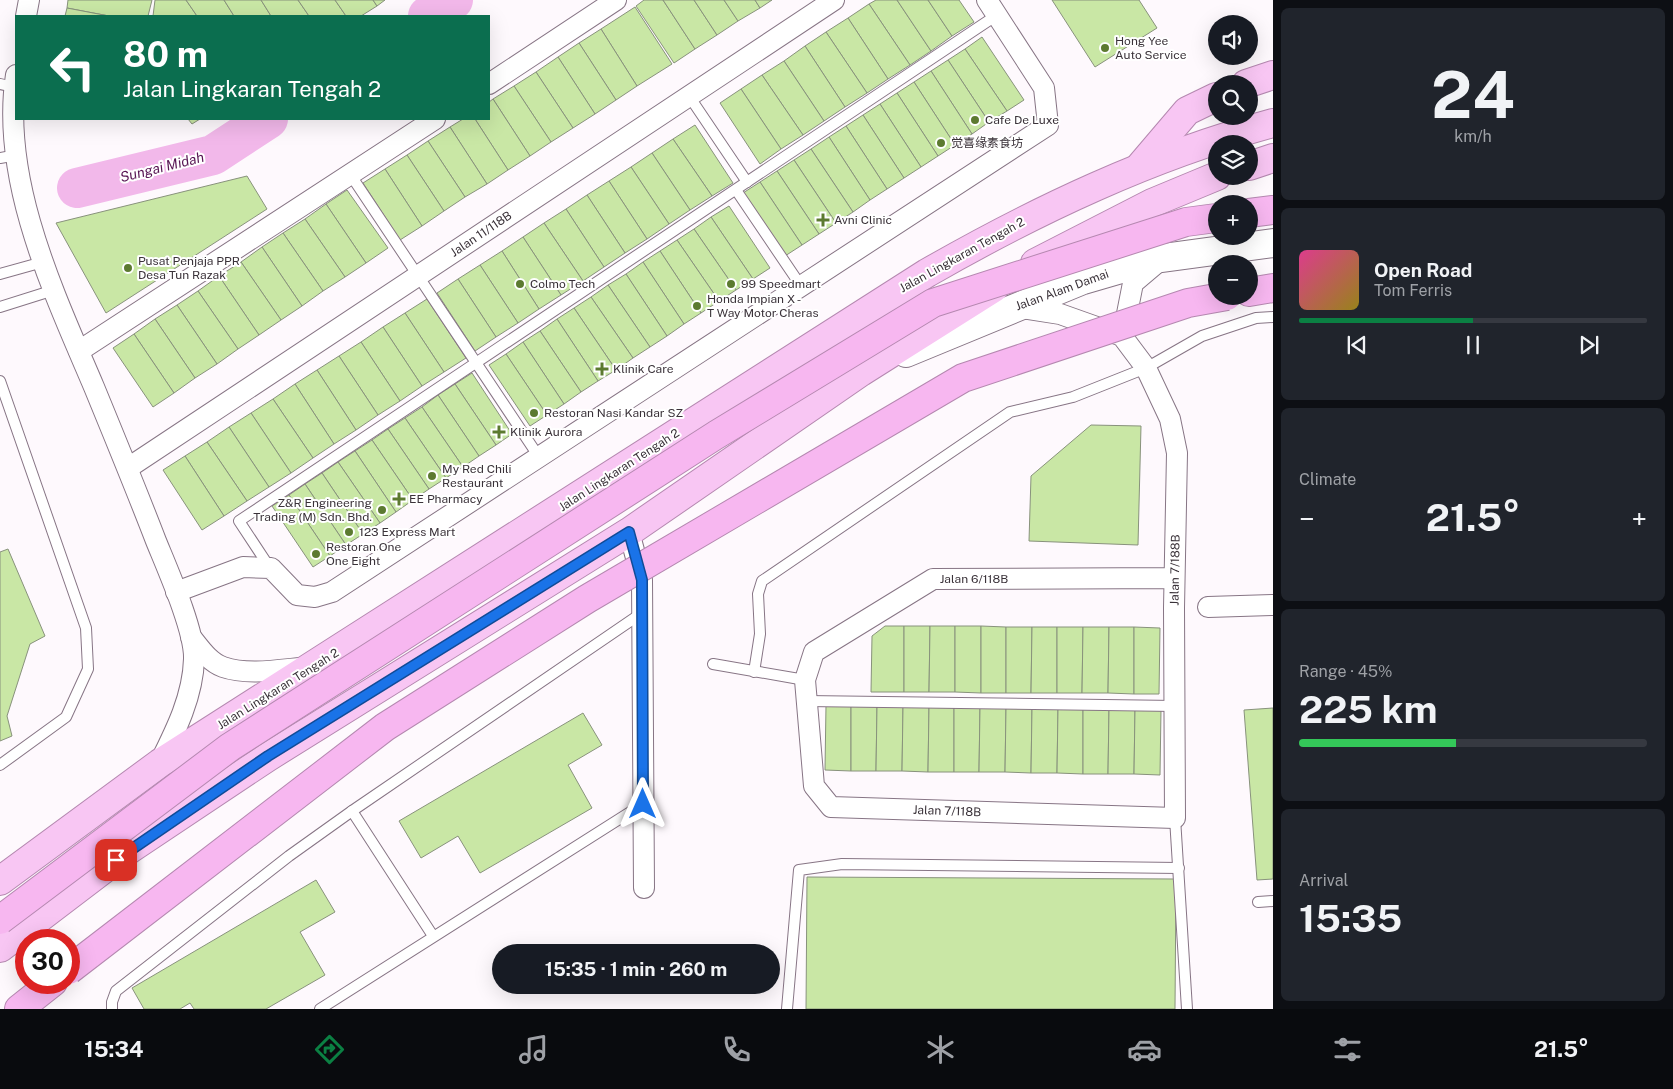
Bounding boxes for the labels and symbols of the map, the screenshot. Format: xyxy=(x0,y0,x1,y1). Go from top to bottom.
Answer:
place label: Hong Yee Auto Service xyxy=(1115,34,1187,62)
marker: Hong Yee Auto Service xyxy=(1099,42,1111,54)
place label: Cafe De Luxe xyxy=(985,113,1059,127)
marker: Cafe De Luxe xyxy=(969,114,981,126)
place label: 觉喜缘素食坊 xyxy=(951,136,1023,150)
marker: 觉喜缘素食坊 xyxy=(935,137,947,149)
water label: Sungai Midah xyxy=(118,149,206,185)
street label: Jalan 11/118B xyxy=(448,208,514,260)
marker: Avni Clinic xyxy=(816,213,830,227)
place label: Avni Clinic xyxy=(834,213,892,227)
street label: Jalan Lingkaran Tengah 2 xyxy=(897,215,1027,295)
place label: Pusat Penjaja PPR Desa Tun Razak xyxy=(138,254,240,282)
marker: Pusat Penjaja PPR Desa Tun Razak xyxy=(122,262,134,274)
street label: Jalan Alam Damai xyxy=(1013,267,1111,313)
place label: Colmo Tech xyxy=(530,277,595,291)
place label: 99 Speedmart xyxy=(741,277,821,291)
marker: Colmo Tech xyxy=(514,278,526,290)
marker: 99 Speedmart xyxy=(725,278,737,290)
place label: Honda Impian X - T Way Motor Cheras xyxy=(707,292,818,320)
marker: Honda Impian X - T Way Motor Cheras xyxy=(691,300,703,312)
marker: Klinik Care xyxy=(595,362,609,376)
place label: Klinik Care xyxy=(613,362,674,376)
place label: Restoran Nasi Kandar SZ xyxy=(544,406,683,420)
marker: Restoran Nasi Kandar SZ xyxy=(528,407,540,419)
marker: Klinik Aurora xyxy=(492,425,506,439)
place label: Klinik Aurora xyxy=(510,425,582,439)
street label: Jalan Lingkaran Tengah 2 xyxy=(556,426,682,514)
place label: My Red Chili Restaurant xyxy=(442,462,512,490)
marker: My Red Chili Restaurant xyxy=(426,470,438,482)
place label: EE Pharmacy xyxy=(409,492,483,506)
marker: EE Pharmacy xyxy=(393,493,405,505)
place label: Z&R Engineering Trading (M) Sdn. Bhd. xyxy=(253,496,372,524)
marker: Z&R Engineering Trading (M) Sdn. Bhd. xyxy=(376,504,388,516)
place label: 123 Express Mart xyxy=(359,525,456,539)
marker: 123 Express Mart xyxy=(343,526,355,538)
street label: Jalan 7/188B xyxy=(1167,534,1183,606)
place label: Restoran One One Eight xyxy=(326,540,402,568)
marker: Restoran One One Eight xyxy=(310,548,322,560)
street label: Jalan 6/118B xyxy=(940,572,1008,586)
street label: Jalan Lingkaran Tengah 2 xyxy=(215,646,341,732)
position arrow xyxy=(616,777,668,829)
street label: Jalan 7/118B xyxy=(913,803,981,819)
pin xyxy=(95,839,137,881)
speed limit sign: 30 xyxy=(15,929,80,994)

